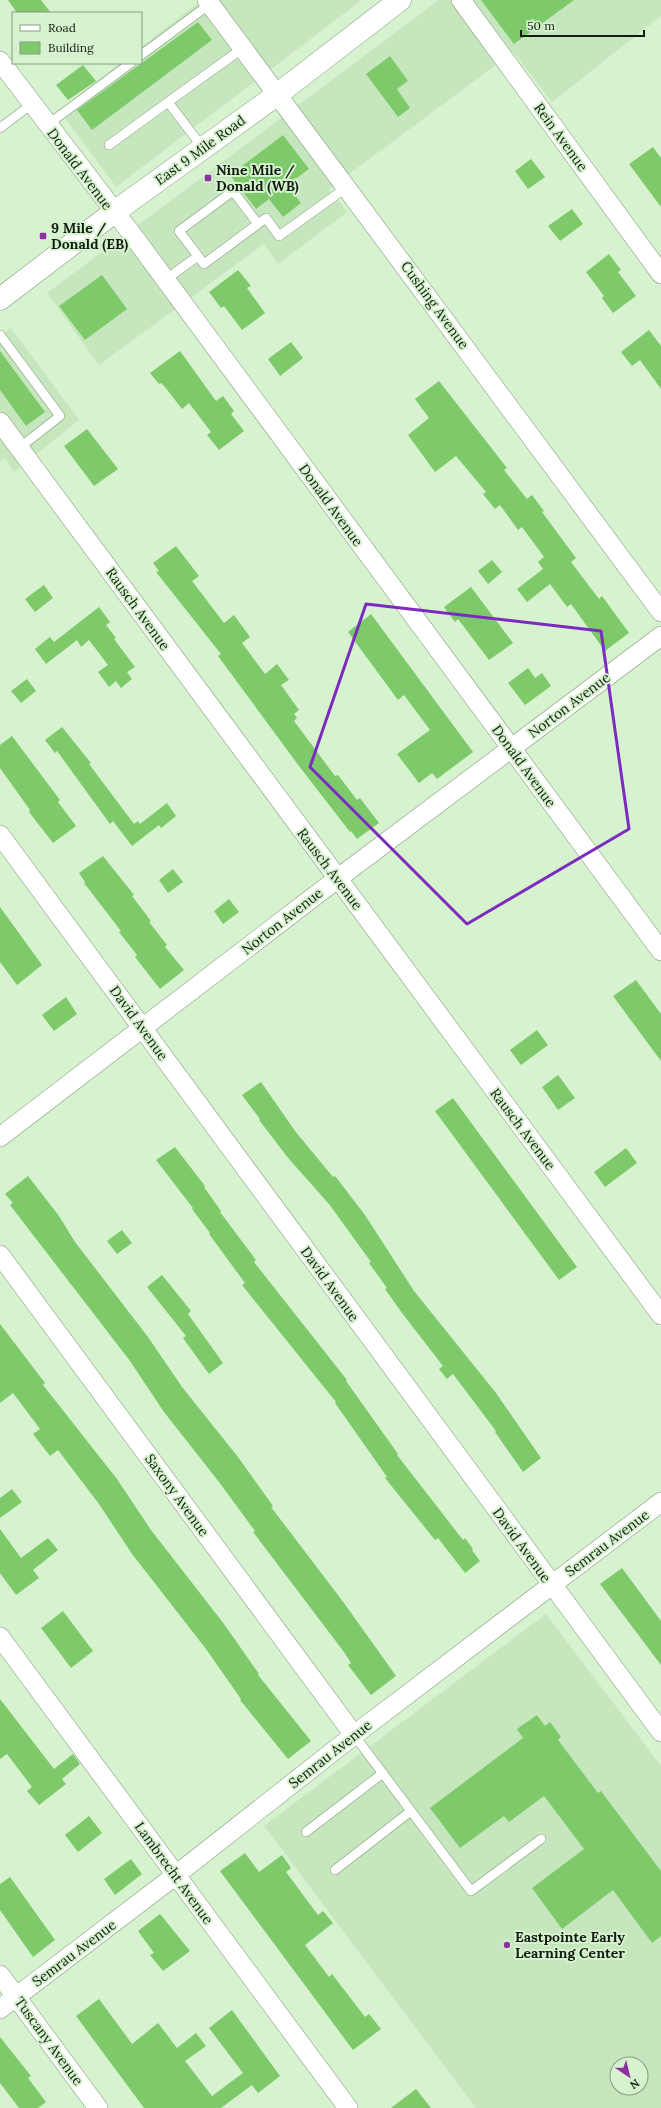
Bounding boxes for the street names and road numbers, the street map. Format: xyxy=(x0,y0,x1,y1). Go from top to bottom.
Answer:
street label: Rein Avenue xyxy=(530,99,592,175)
street label: East 9 Mile Road xyxy=(151,111,249,189)
street label: Donald Avenue xyxy=(43,125,117,214)
street label: Cushing Avenue xyxy=(397,257,473,353)
street label: Donald Avenue xyxy=(295,460,367,550)
street label: Rausch Avenue xyxy=(102,564,174,654)
street label: Norton Avenue xyxy=(524,668,614,742)
street label: Donald Avenue xyxy=(488,721,560,811)
street label: Rausch Avenue xyxy=(293,825,367,914)
street label: Norton Avenue xyxy=(238,883,327,958)
street label: David Avenue xyxy=(106,982,172,1064)
street label: Rausch Avenue xyxy=(486,1085,560,1174)
street label: David Avenue xyxy=(297,1243,363,1325)
street label: Saxony Avenue xyxy=(141,1450,213,1540)
street label: David Avenue xyxy=(489,1504,555,1586)
street label: Semrau Avenue xyxy=(561,1505,653,1580)
street label: Semrau Avenue xyxy=(285,1716,376,1792)
street label: Lambrecht Avenue xyxy=(131,1818,217,1928)
street label: Semrau Avenue xyxy=(28,1915,120,1990)
street label: Tuscany Avenue xyxy=(11,1993,87,2089)

